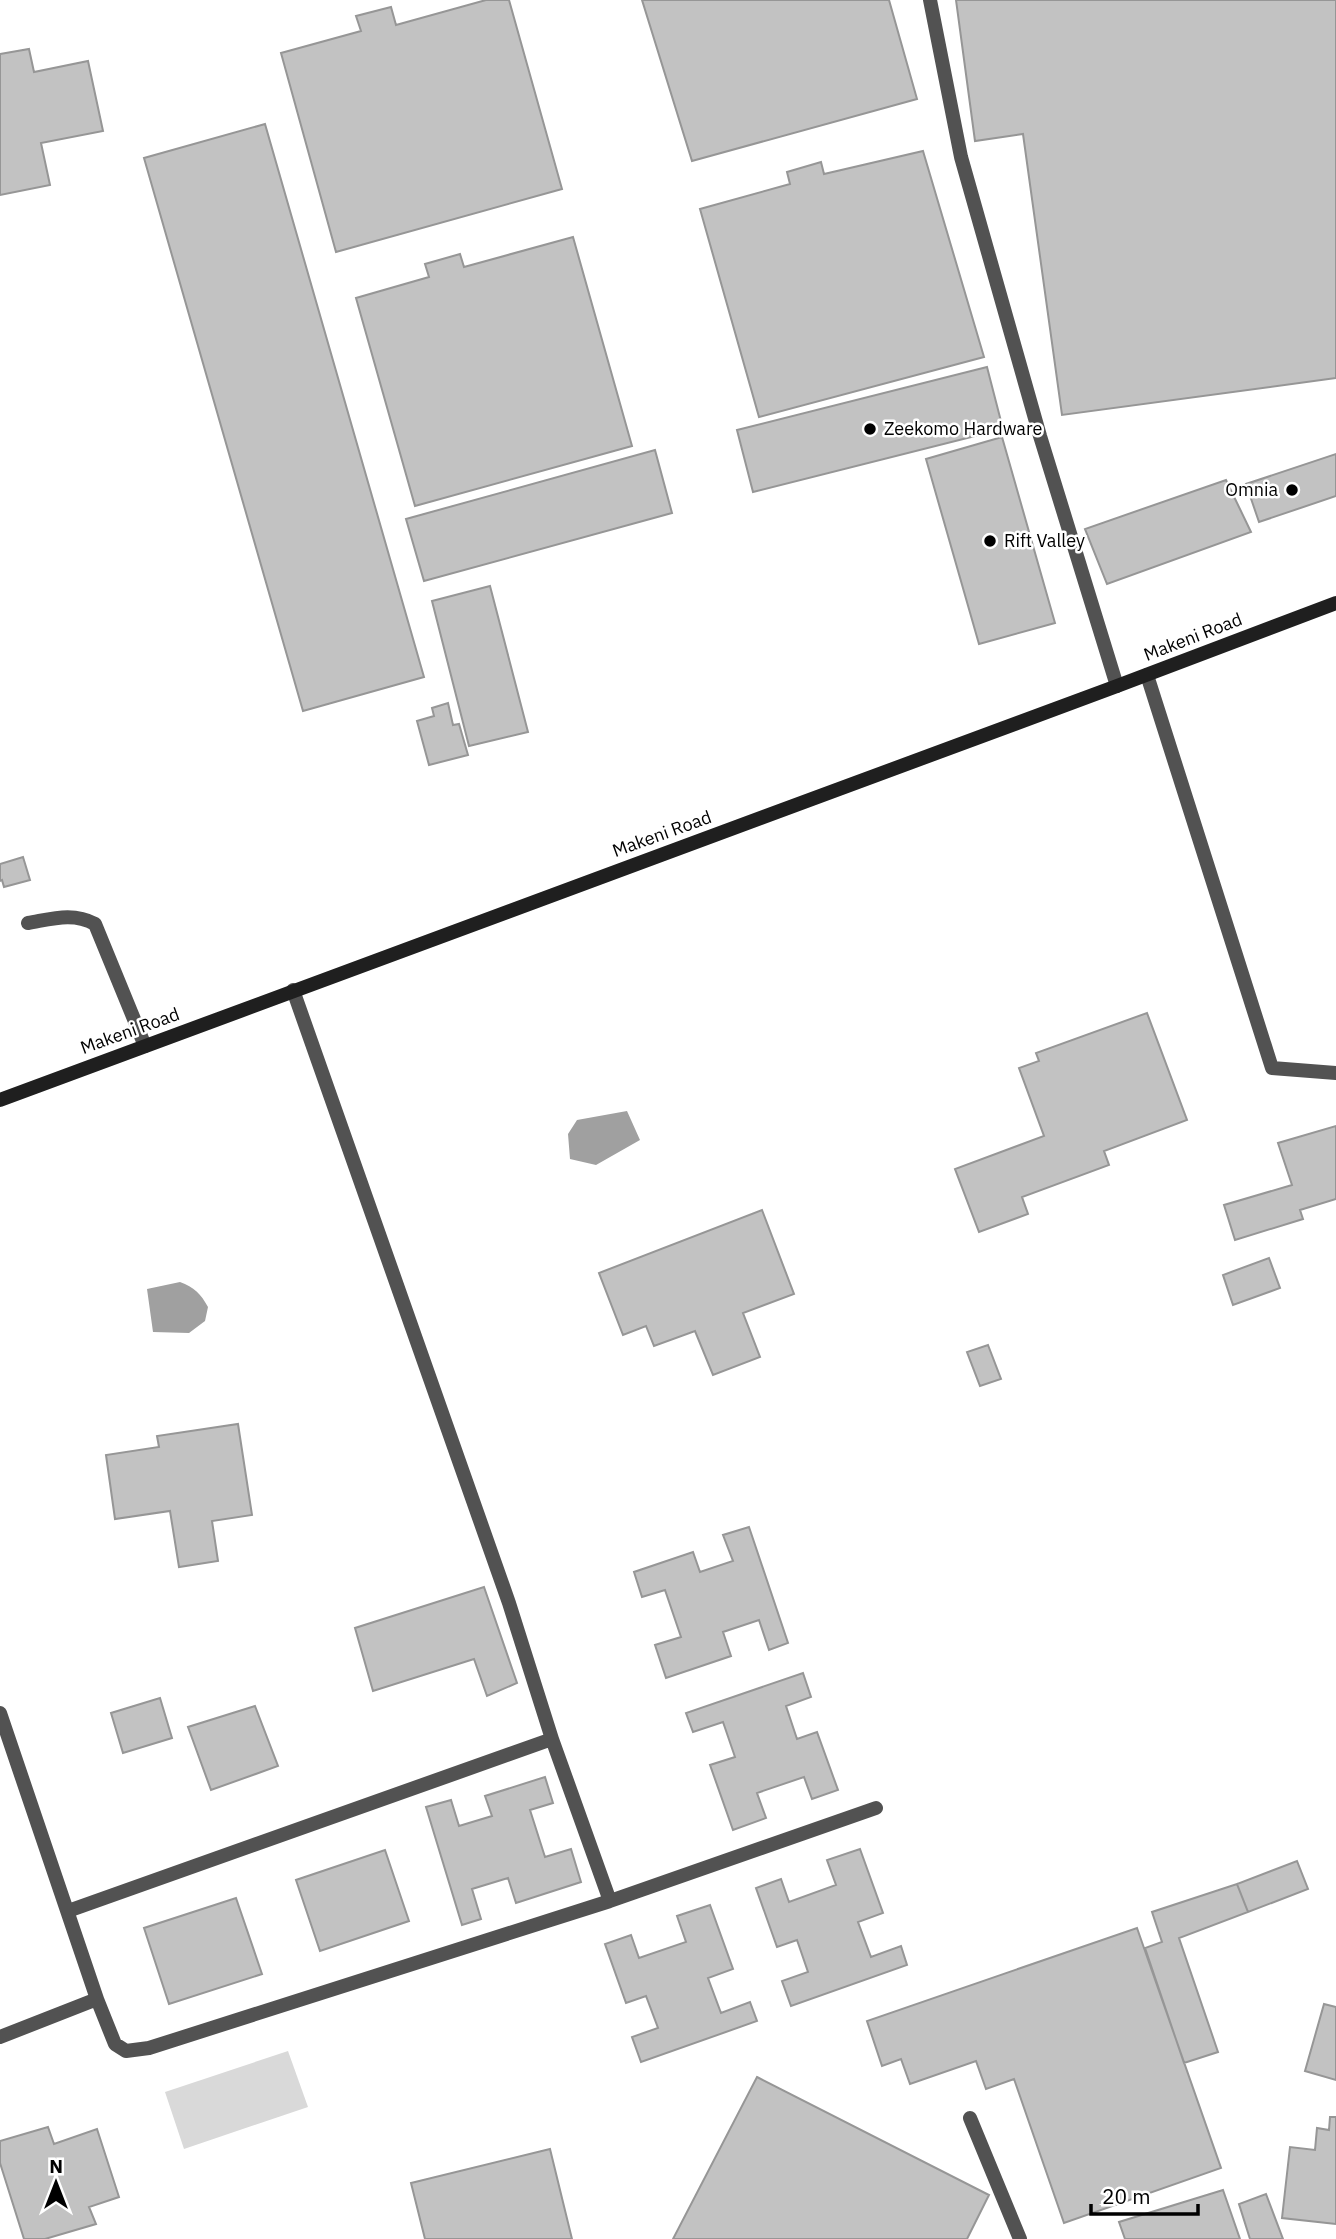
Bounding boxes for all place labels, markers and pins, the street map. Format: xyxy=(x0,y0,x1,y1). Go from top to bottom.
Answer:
place label: Zeekomo Hardware xyxy=(884,417,1042,440)
marker: Zeekomo Hardware xyxy=(862,421,878,437)
place label: Omnia xyxy=(1225,478,1278,501)
marker: Omnia xyxy=(1284,482,1300,498)
place label: Rift Valley xyxy=(1004,529,1085,552)
marker: Rift Valley xyxy=(982,533,998,549)

